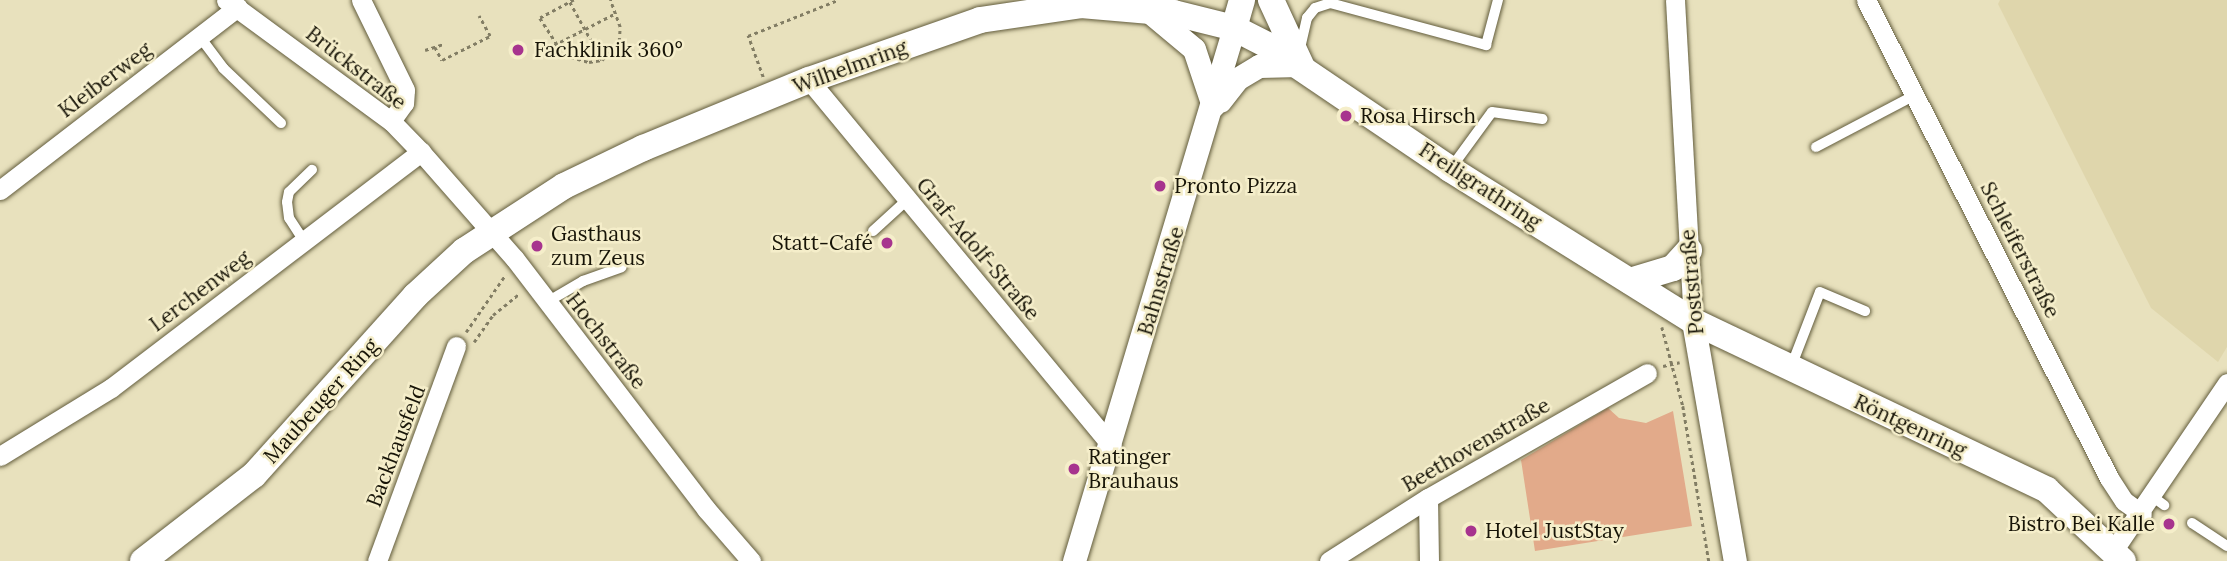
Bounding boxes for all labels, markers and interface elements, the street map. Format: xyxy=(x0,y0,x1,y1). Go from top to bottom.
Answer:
street label: Brückstraße xyxy=(301,21,411,115)
street label: Wilhelmring xyxy=(789,35,911,99)
street label: Kleiberweg xyxy=(54,37,156,123)
place label: Fachklinik 360° xyxy=(534,37,683,63)
marker: Fachklinik 360° xyxy=(508,40,528,60)
place label: Rosa Hirsch xyxy=(1360,103,1476,129)
marker: Rosa Hirsch xyxy=(1338,108,1354,124)
street label: Freiligrathring xyxy=(1414,137,1546,235)
street label: Graf-Adolf-Straße xyxy=(911,173,1045,325)
place label: Pronto Pizza xyxy=(1174,173,1297,199)
marker: Pronto Pizza xyxy=(1152,178,1168,194)
street label: Schleiferstraße xyxy=(1975,178,2065,322)
place label: Gasthaus zum Zeus xyxy=(551,221,645,271)
street label: Bahnstraße xyxy=(1132,224,1190,338)
street label: Poststraße xyxy=(1675,228,1709,336)
place label: Statt-Café xyxy=(772,230,873,256)
marker: Statt-Café xyxy=(879,235,895,251)
marker: Gasthaus zum Zeus xyxy=(529,238,545,254)
street label: Lerchenweg xyxy=(145,245,255,337)
street label: Hochstraße xyxy=(561,288,651,394)
street label: Maubeuger Ring xyxy=(258,333,384,469)
street label: Backhausfeld xyxy=(361,381,431,511)
street label: Röntgenring xyxy=(1850,389,1970,463)
street label: Beethovenstraße xyxy=(1398,392,1554,498)
place label: Ratinger Brauhaus xyxy=(1088,444,1179,494)
marker: Ratinger Brauhaus xyxy=(1066,461,1082,477)
place label: Bistro Bei Kalle xyxy=(2008,511,2155,537)
marker: Bistro Bei Kalle xyxy=(2161,516,2177,532)
place label: Hotel JustStay xyxy=(1485,518,1624,544)
marker: Hotel JustStay xyxy=(1463,523,1479,539)

